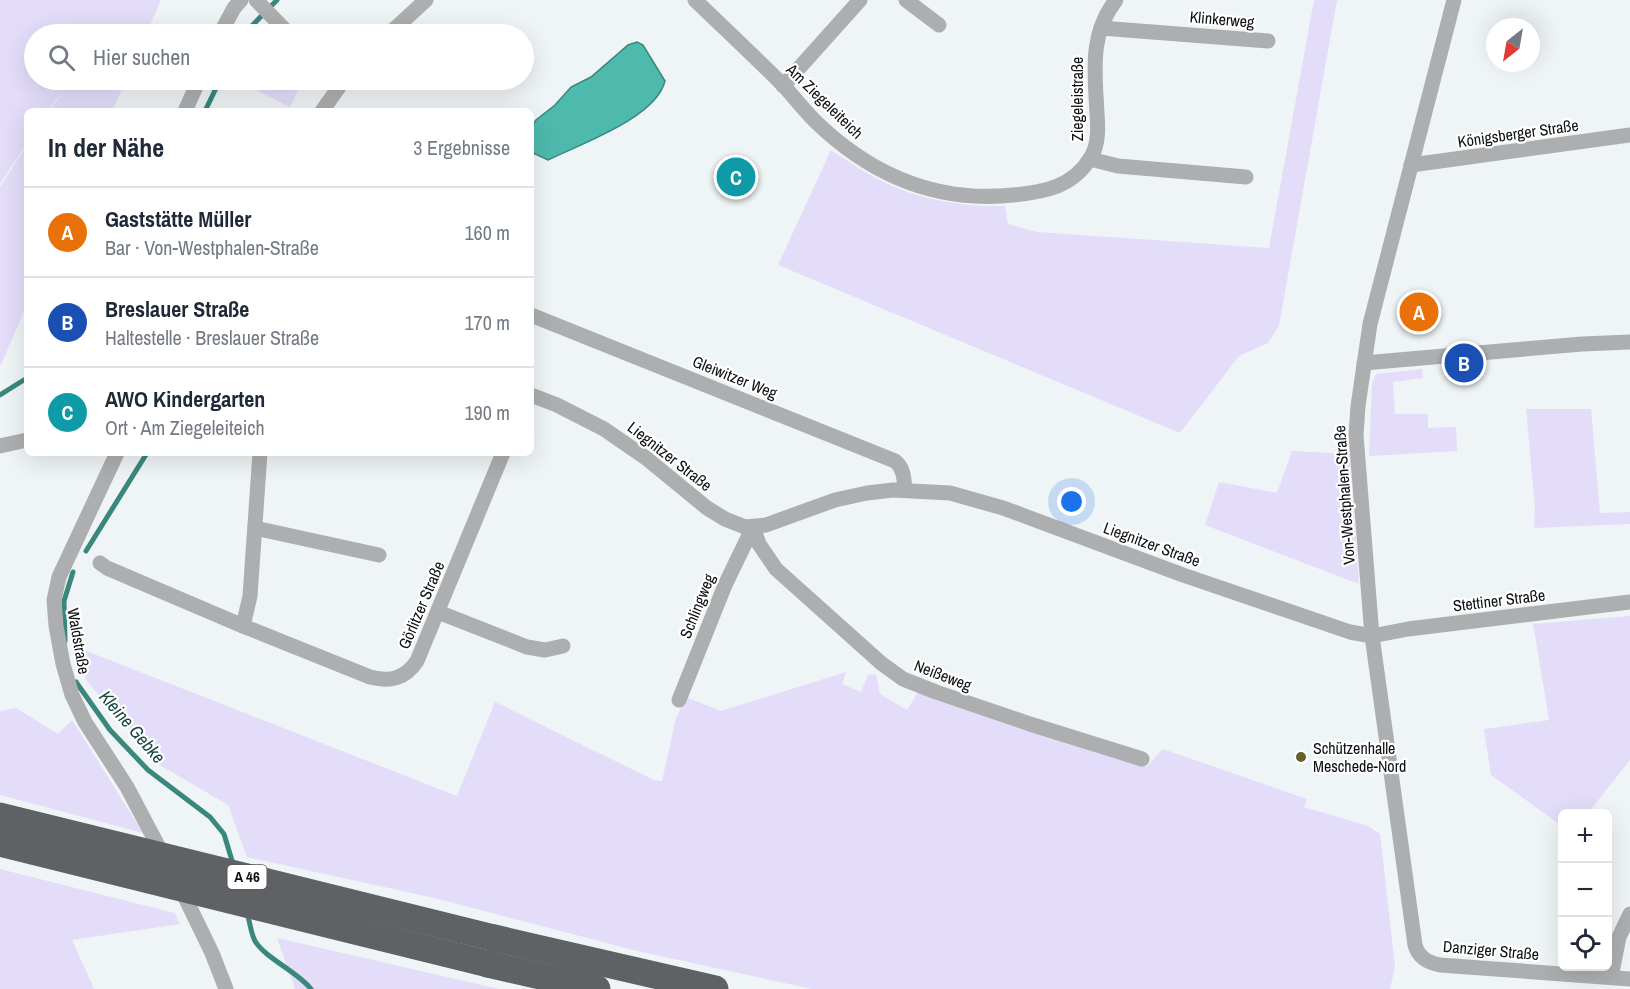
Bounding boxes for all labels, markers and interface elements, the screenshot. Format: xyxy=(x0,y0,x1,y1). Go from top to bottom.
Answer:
street label: Klinkerweg xyxy=(1189,5,1256,33)
north arrow xyxy=(1486,18,1540,72)
search box xyxy=(24,24,534,90)
icon: search xyxy=(45,41,78,74)
text: Hier suchen xyxy=(93,42,190,72)
street label: Ziegeleistraße xyxy=(1066,57,1088,141)
street label: Am Ziegeleiteich xyxy=(781,58,868,143)
street label: Königsberger Straße xyxy=(1456,114,1580,152)
text: In der Nähe xyxy=(48,130,164,165)
text: 3 Ergebnisse xyxy=(413,134,510,161)
pin: C xyxy=(716,154,756,200)
text: Gaststätte Müller xyxy=(105,204,251,234)
text: A xyxy=(62,219,73,246)
text: 160 m xyxy=(464,219,510,246)
text: Bar · Von-Westphalen-Straße xyxy=(105,234,319,261)
pin: A xyxy=(1400,290,1438,334)
text: Breslauer Straße xyxy=(105,294,249,324)
text: B xyxy=(62,309,73,336)
text: 170 m xyxy=(464,309,510,336)
text: Haltestelle · Breslauer Straße xyxy=(105,324,319,351)
pin: B xyxy=(1444,340,1484,386)
street label: Gleiwitzer Weg xyxy=(689,350,781,404)
text: AWO Kindergarten xyxy=(105,384,265,414)
text: C xyxy=(62,399,73,426)
text: 190 m xyxy=(464,399,510,426)
text: Ort · Am Ziegeleiteich xyxy=(105,414,265,441)
street label: Liegnitzer Straße xyxy=(623,416,717,496)
street label: Von-Westphalen-Straße xyxy=(1328,425,1360,565)
your location xyxy=(1057,487,1086,516)
street label: Liegnitzer Straße xyxy=(1101,516,1203,572)
street label: Görlitzer Straße xyxy=(393,558,449,652)
street label: Schlingweg xyxy=(674,570,720,642)
street label: Stettiner Straße xyxy=(1452,583,1546,617)
street label: Waldstraße xyxy=(62,606,96,676)
street label: Neißeweg xyxy=(911,654,976,696)
water label: Kleine Gebke xyxy=(94,685,171,769)
place label: Schützenhalle Meschede-Nord xyxy=(1313,737,1406,777)
marker: Schützenhalle Meschede-Nord xyxy=(1294,750,1308,764)
map controls xyxy=(1558,809,1612,971)
button: + xyxy=(1558,809,1612,863)
button: − xyxy=(1558,863,1612,917)
road number: A 46 xyxy=(228,865,266,889)
button: locate xyxy=(1558,917,1612,971)
street label: Danziger Straße xyxy=(1442,935,1540,965)

